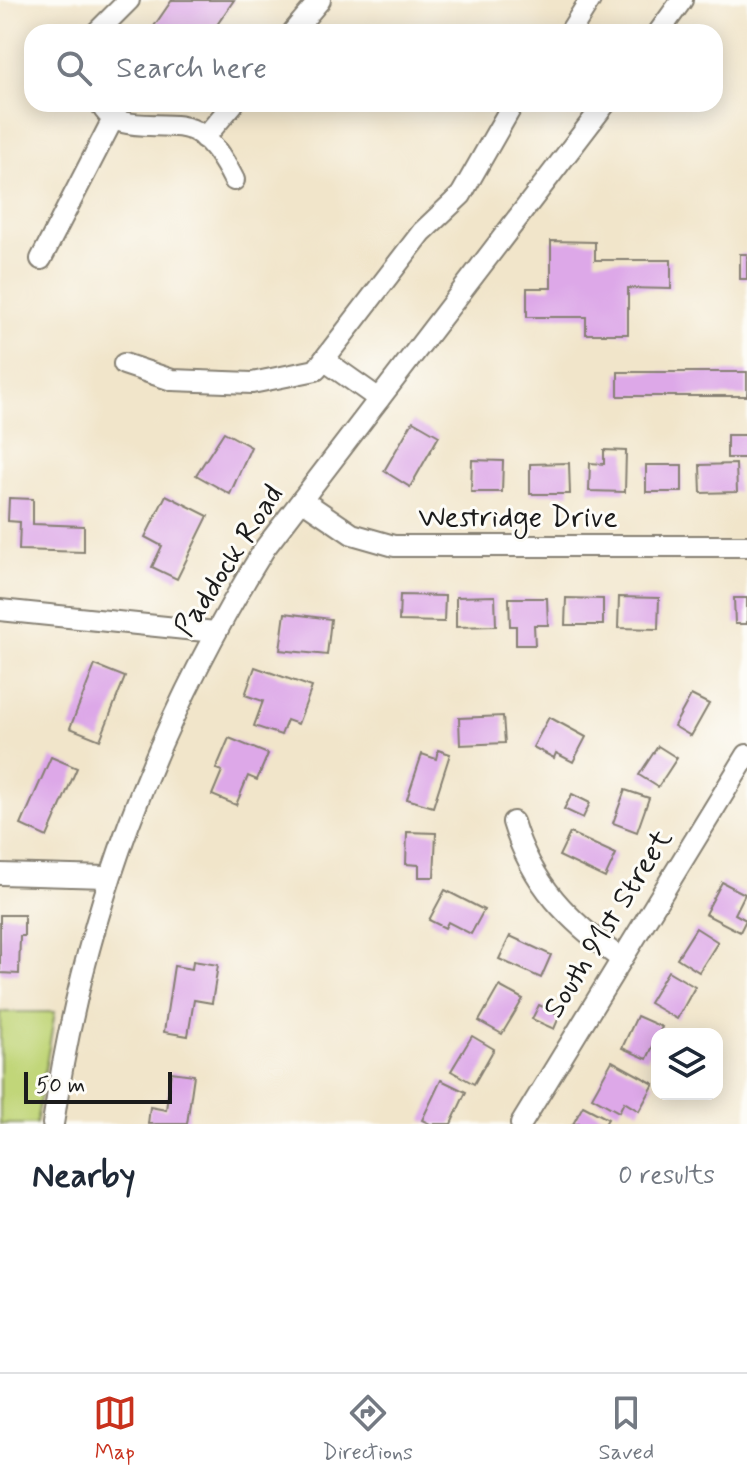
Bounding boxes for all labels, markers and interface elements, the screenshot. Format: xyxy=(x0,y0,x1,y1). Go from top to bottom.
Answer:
search box xyxy=(24,24,723,112)
icon: search xyxy=(52,46,96,90)
text: Search here xyxy=(116,49,267,88)
street label: Paddock Road xyxy=(166,477,293,644)
street label: Westridge Drive xyxy=(418,498,618,539)
street label: South 91st Street xyxy=(535,822,682,1026)
map controls xyxy=(651,1028,723,1100)
button: layers xyxy=(651,1028,723,1100)
scale bar xyxy=(24,1068,172,1104)
text: 50 m xyxy=(36,1072,85,1100)
text: Nearby xyxy=(32,1154,136,1199)
text: 0 results xyxy=(618,1159,715,1193)
tab: Map xyxy=(93,1391,137,1467)
tab: Directions xyxy=(322,1391,413,1467)
tab: Saved xyxy=(599,1391,654,1467)

